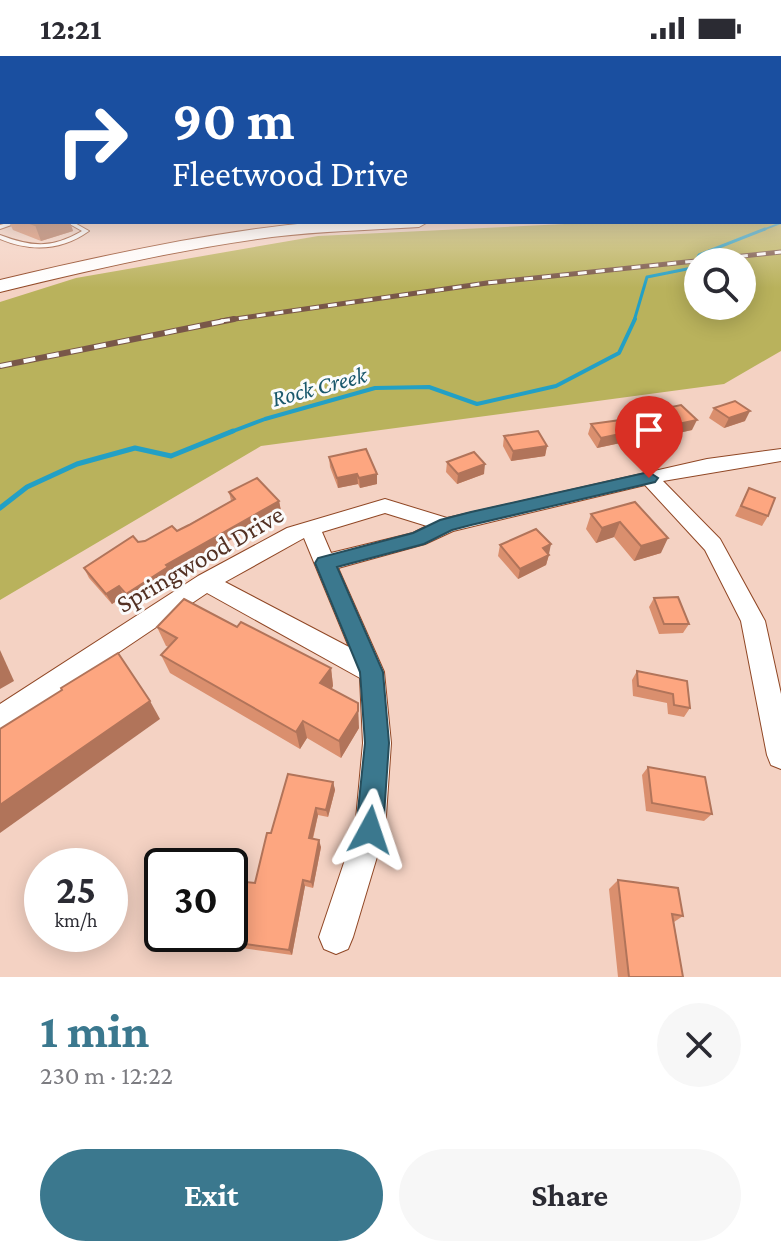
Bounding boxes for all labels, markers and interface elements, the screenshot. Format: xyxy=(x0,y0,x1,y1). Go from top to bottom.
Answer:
text: 12:21 xyxy=(40,12,101,45)
icon: right xyxy=(40,88,144,192)
text: 90 m xyxy=(172,89,295,151)
text: Fleetwood Drive xyxy=(172,154,408,194)
map controls xyxy=(684,248,756,320)
button: search xyxy=(684,248,756,320)
water label: Rock Creek xyxy=(269,360,371,412)
pin xyxy=(615,396,683,478)
icon: arrive xyxy=(627,408,671,452)
street label: Springwood Drive xyxy=(111,499,289,619)
position arrow xyxy=(328,788,412,872)
speed limit sign: 30 xyxy=(144,848,248,952)
text: 25 xyxy=(56,867,96,912)
text: km/h xyxy=(54,909,98,931)
button: close xyxy=(657,1003,741,1087)
text: 1 min xyxy=(40,1004,149,1057)
text: 230 m · 12:22 xyxy=(40,1061,173,1090)
button: Exit xyxy=(40,1149,383,1241)
button: Share xyxy=(399,1149,741,1241)

